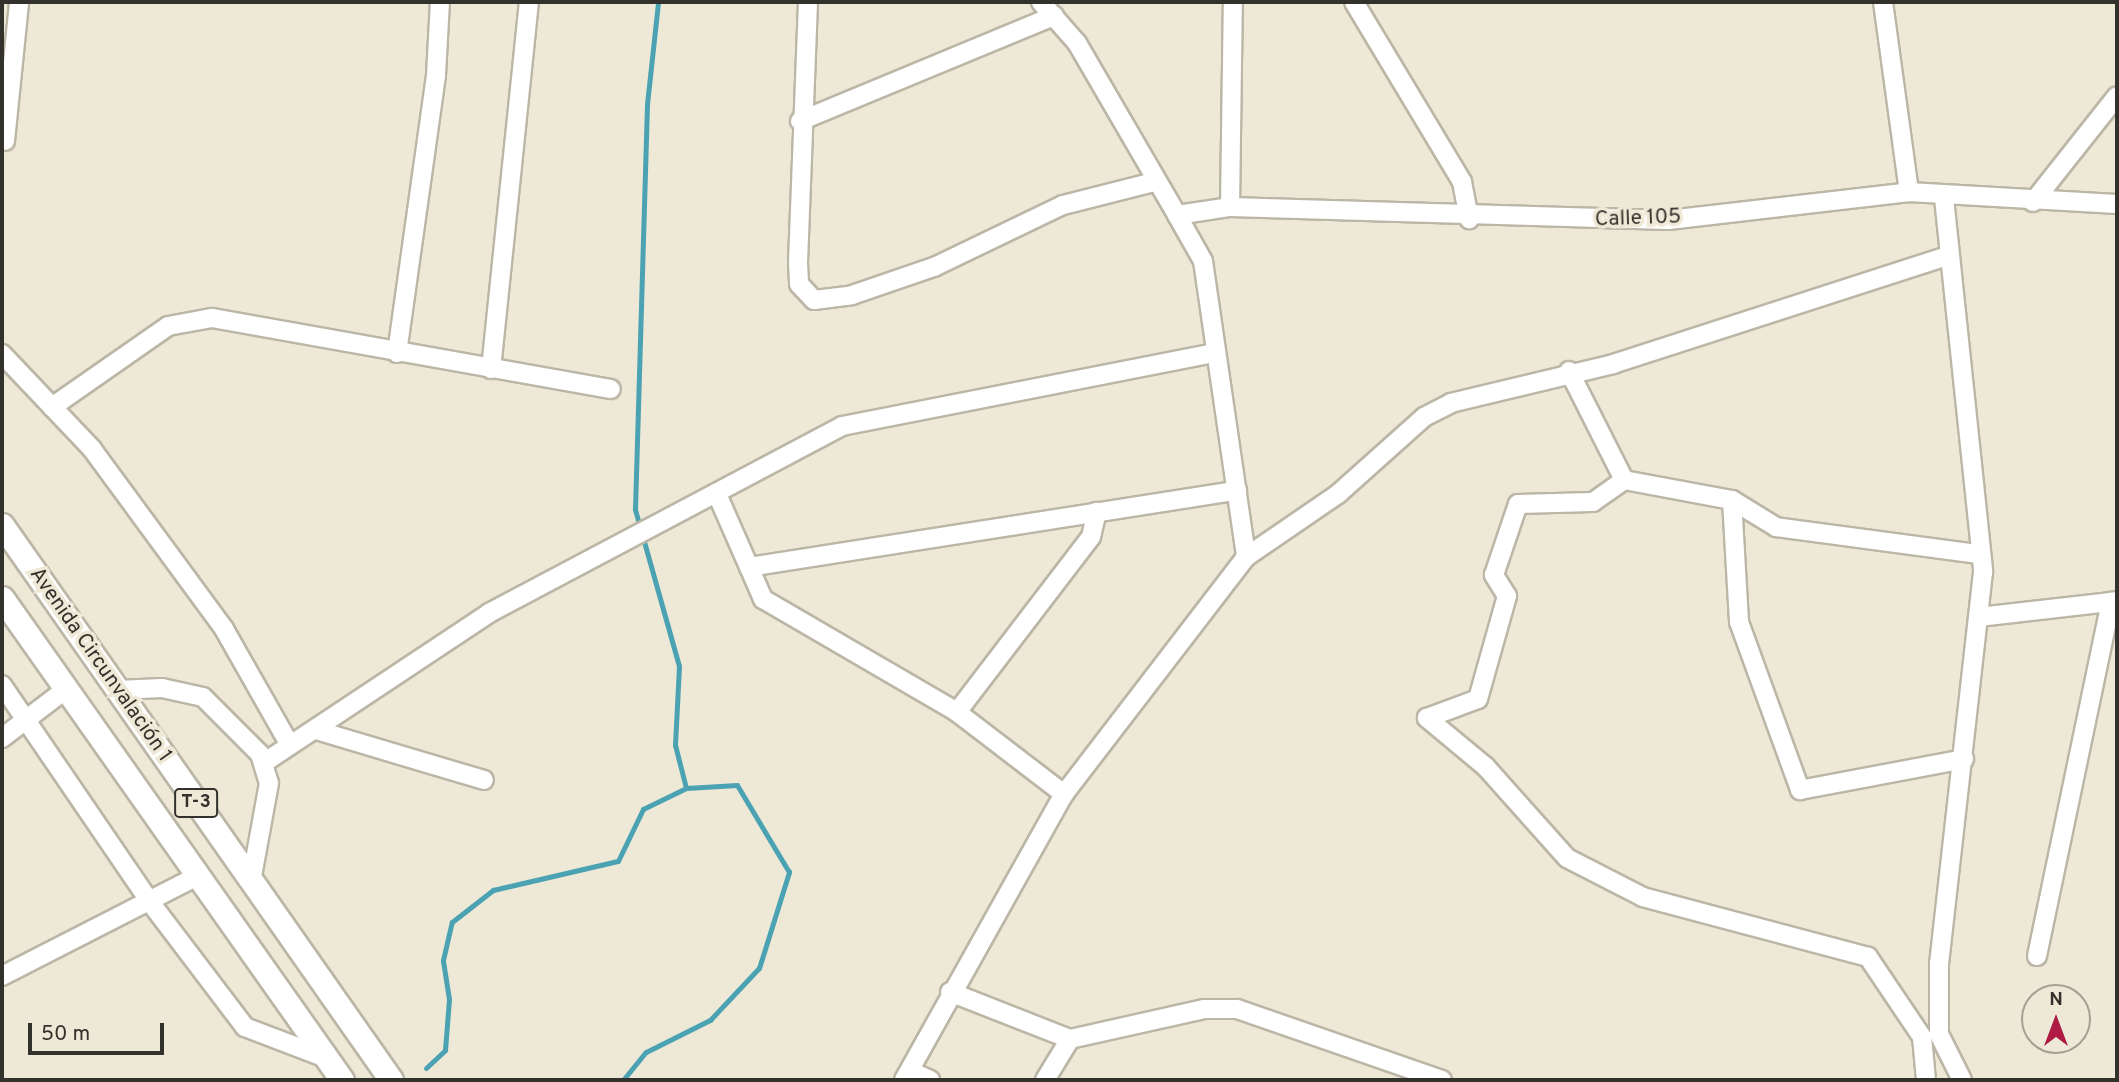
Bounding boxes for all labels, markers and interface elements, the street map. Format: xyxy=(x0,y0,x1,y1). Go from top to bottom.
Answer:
street label: Calle 105 xyxy=(1594,205,1682,233)
street label: Avenida Circunvalación 1 xyxy=(23,563,177,767)
road number: T-3 xyxy=(173,788,219,818)
north arrow xyxy=(2021,984,2091,1054)
text: N xyxy=(2049,988,2063,1012)
scale bar xyxy=(32,1009,168,1052)
text: 50 m xyxy=(41,1021,90,1048)

